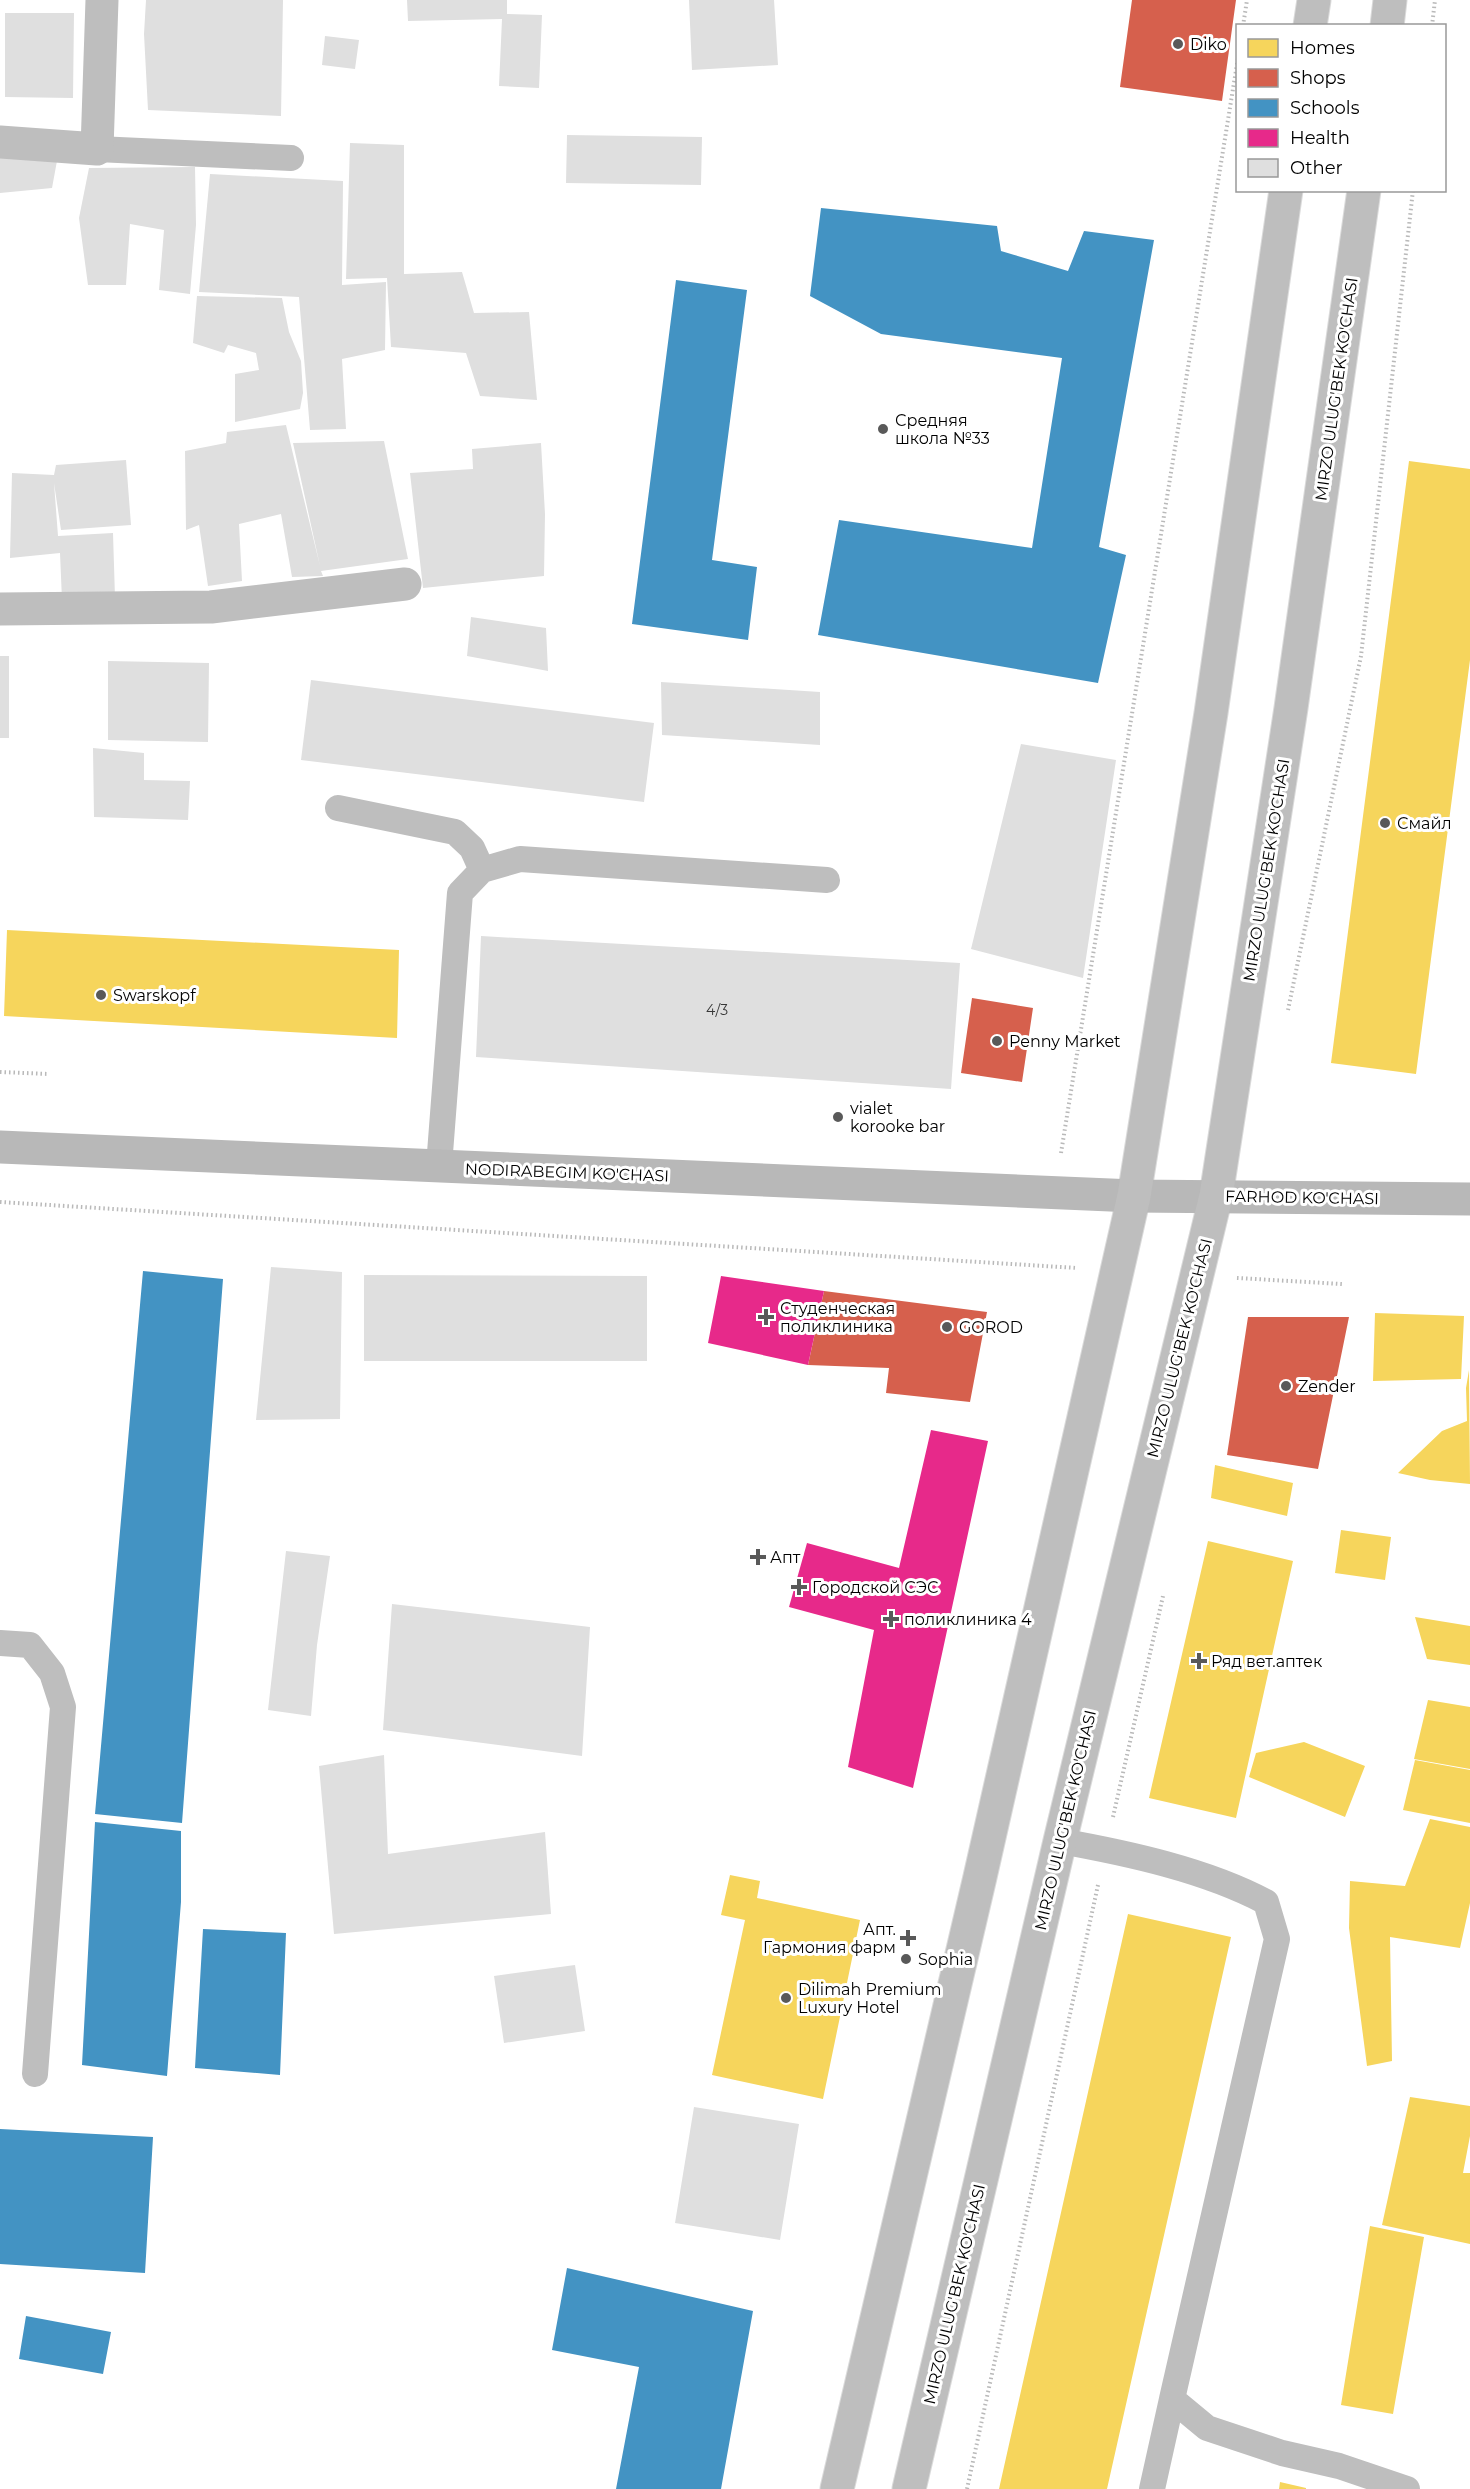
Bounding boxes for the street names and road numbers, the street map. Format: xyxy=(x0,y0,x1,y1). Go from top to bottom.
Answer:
street label: MIRZO ULUG'BEK KO'CHASI xyxy=(1311,276,1362,502)
street label: MIRZO ULUG'BEK KO'CHASI xyxy=(1239,757,1294,983)
street label: NODIRABEGIM KO'CHASI xyxy=(465,1159,669,1186)
street label: FARHOD KO'CHASI xyxy=(1225,1187,1379,1208)
street label: MIRZO ULUG'BEK KO'CHASI xyxy=(1143,1236,1216,1460)
street label: MIRZO ULUG'BEK KO'CHASI xyxy=(1031,1708,1100,1932)
street label: MIRZO ULUG'BEK KO'CHASI xyxy=(920,2182,989,2406)

